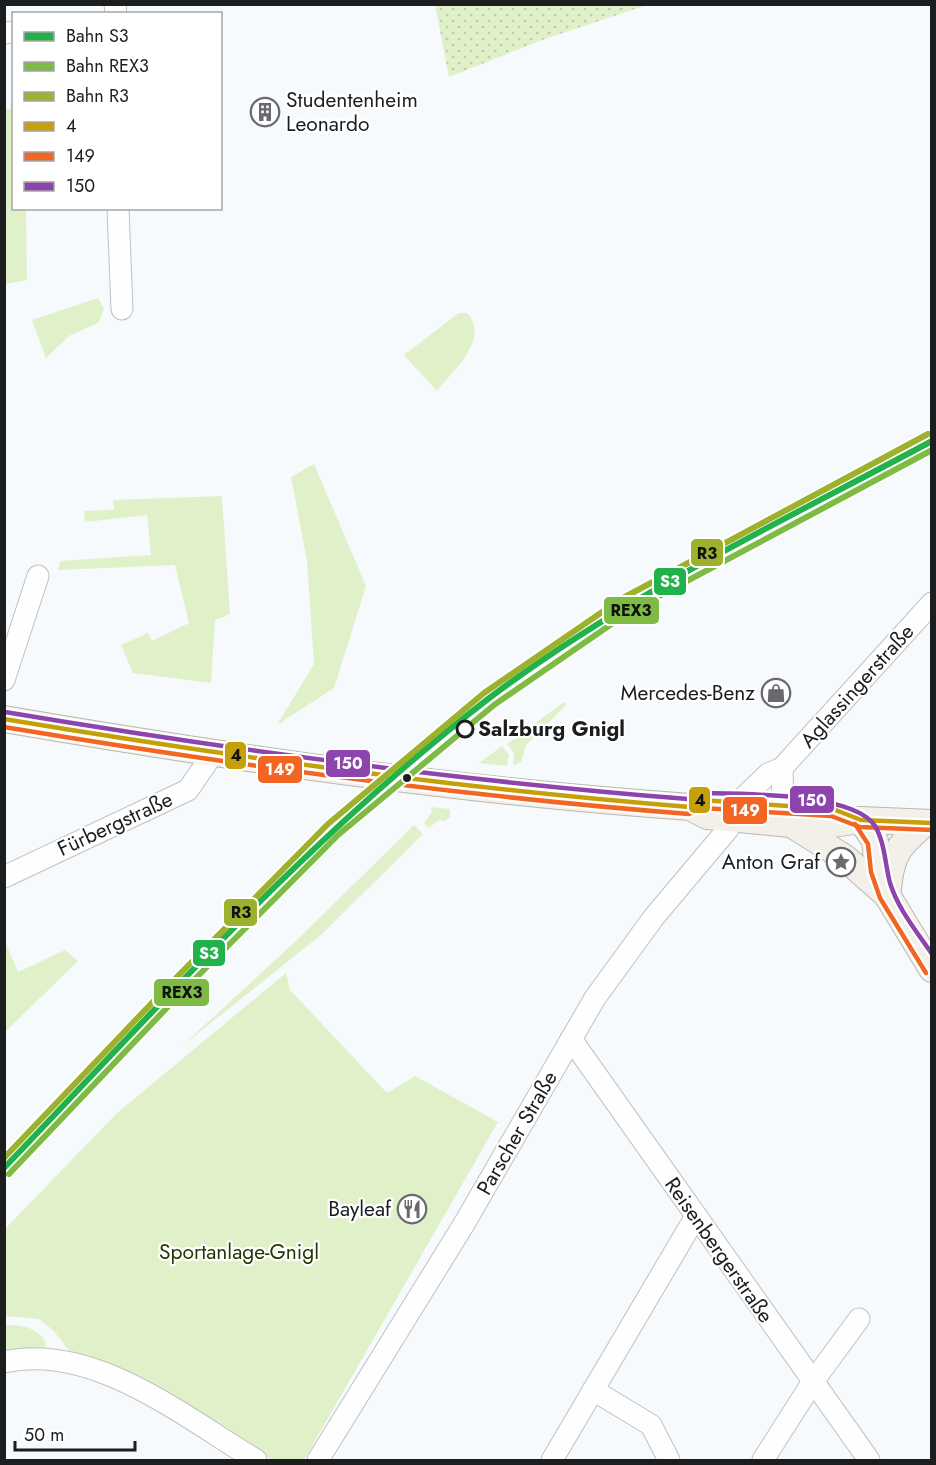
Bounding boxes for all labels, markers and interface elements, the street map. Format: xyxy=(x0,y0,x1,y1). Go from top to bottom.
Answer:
legend xyxy=(12,12,222,210)
text: Bahn S3 xyxy=(66,23,129,49)
text: Bahn REX3 xyxy=(66,53,149,79)
text: Bahn R3 xyxy=(66,83,129,109)
place label: Studentenheim Leonardo xyxy=(286,85,418,139)
building icon: Studentenheim Leonardo xyxy=(249,96,281,128)
text: 4 xyxy=(66,113,77,139)
text: 149 xyxy=(66,143,95,169)
text: 150 xyxy=(66,173,95,199)
line badge: R3 xyxy=(690,538,724,567)
text: R3 xyxy=(697,542,717,565)
line badge: S3 xyxy=(653,567,687,596)
text: S3 xyxy=(660,570,680,593)
line badge: REX3 xyxy=(603,596,660,625)
text: REX3 xyxy=(611,599,652,622)
street label: Aglassingerstraße xyxy=(793,617,921,755)
shop icon: Mercedes-Benz xyxy=(760,677,792,709)
place label: Mercedes-Benz xyxy=(621,678,755,708)
place label: Salzburg Gnigl xyxy=(478,714,625,744)
marker: Salzburg Gnigl xyxy=(456,720,474,738)
line badge: 4 xyxy=(224,741,247,770)
text: 4 xyxy=(230,744,242,767)
line badge: 150 xyxy=(325,749,371,778)
text: 150 xyxy=(333,752,363,775)
line badge: 149 xyxy=(257,755,303,784)
text: 149 xyxy=(265,758,295,781)
unlabelled marker xyxy=(401,772,413,784)
street label: Fürbergstraße xyxy=(53,784,178,864)
line badge: 150 xyxy=(789,785,835,814)
line badge: 4 xyxy=(688,786,711,814)
text: 4 xyxy=(694,789,706,812)
text: 150 xyxy=(797,789,827,812)
line badge: 149 xyxy=(722,796,768,825)
text: 149 xyxy=(730,799,760,822)
place icon: Anton Graf xyxy=(825,846,857,878)
place label: Anton Graf xyxy=(722,847,821,877)
line badge: R3 xyxy=(223,898,258,927)
text: R3 xyxy=(231,901,251,924)
line badge: S3 xyxy=(192,939,226,967)
text: S3 xyxy=(199,942,219,965)
line badge: REX3 xyxy=(153,978,210,1007)
text: REX3 xyxy=(162,981,203,1004)
street label: Parscher Straße xyxy=(469,1065,565,1200)
street label: Reisenbergerstraße xyxy=(658,1171,781,1329)
restaurant icon: Bayleaf xyxy=(396,1193,428,1225)
place label: Bayleaf xyxy=(328,1194,392,1224)
park label: Sportanlage-Gnigl xyxy=(159,1237,319,1267)
scale bar xyxy=(15,1414,135,1452)
text: 50 m xyxy=(24,1422,64,1448)

